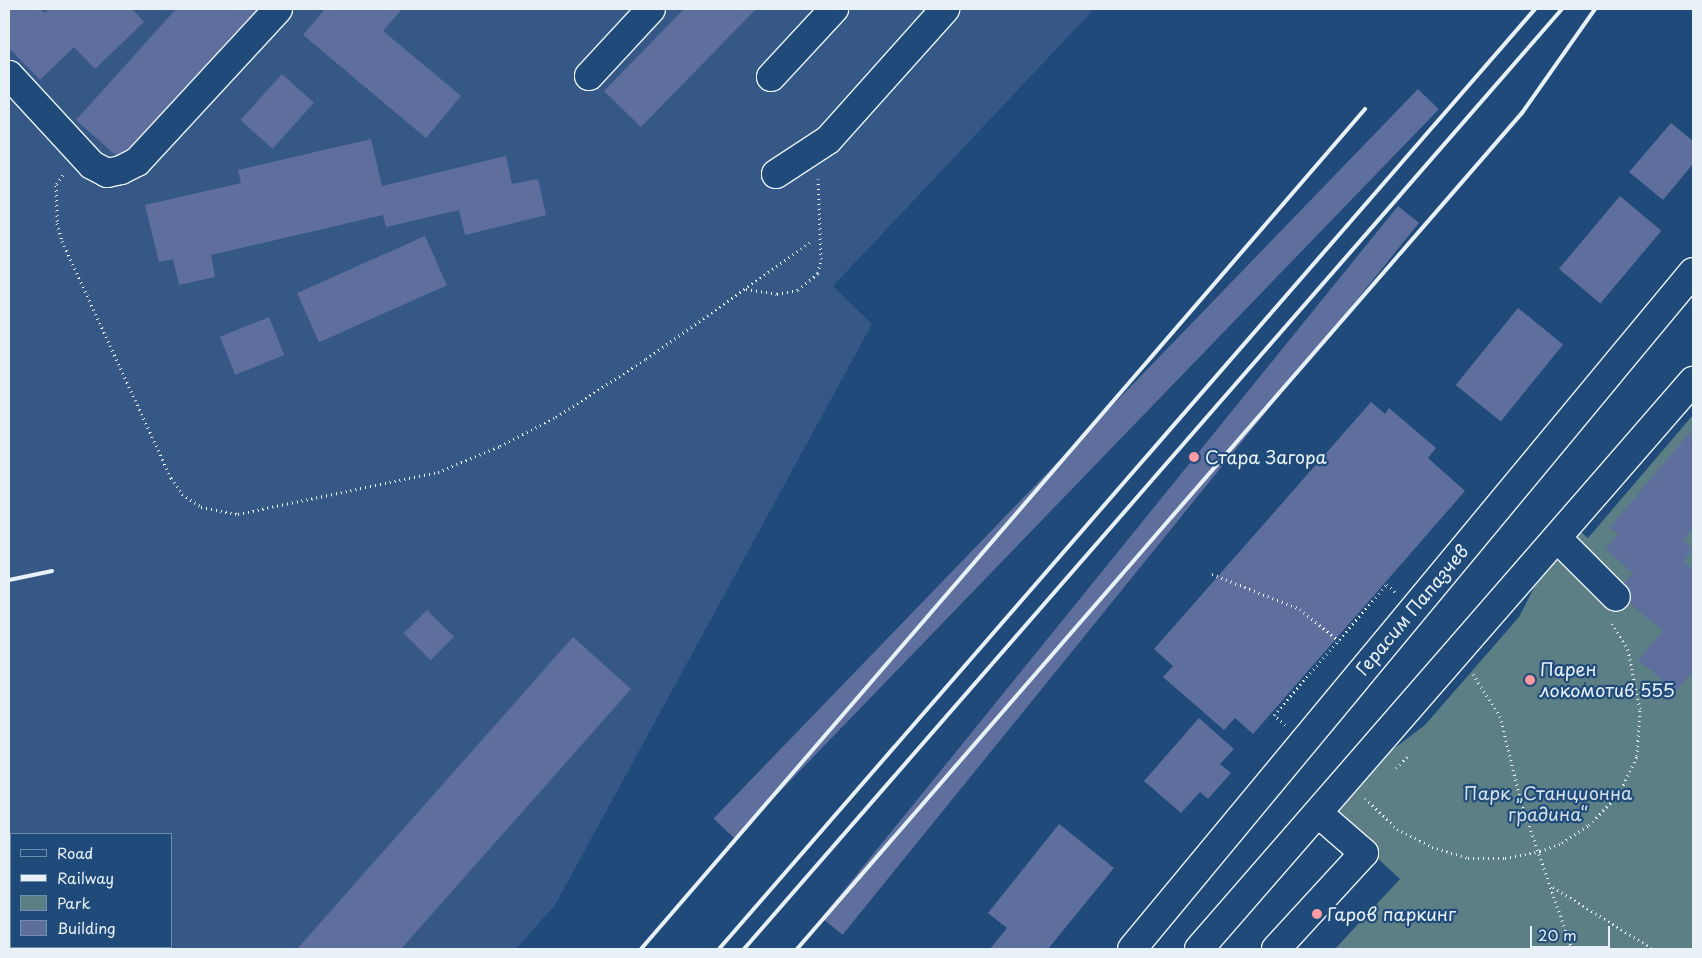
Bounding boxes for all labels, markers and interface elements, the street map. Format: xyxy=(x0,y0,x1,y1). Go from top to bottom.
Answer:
place label: Стара Загора xyxy=(1205,446,1327,468)
marker: Стара Загора xyxy=(1187,450,1201,464)
street label: Герасим Папазчев xyxy=(1351,540,1473,680)
place label: Парен локомотив 555 xyxy=(1540,659,1675,702)
marker: Парен локомотив 555 xyxy=(1524,674,1536,686)
park label: Парк „Станционна градина“ xyxy=(1464,783,1632,826)
legend xyxy=(10,833,172,948)
text: Road xyxy=(57,841,93,864)
text: Railway xyxy=(57,866,114,889)
text: Park xyxy=(57,891,91,914)
place label: Гаров паркинг xyxy=(1327,903,1456,925)
marker: Гаров паркинг xyxy=(1311,908,1323,920)
text: Building xyxy=(57,916,116,939)
scale bar xyxy=(1532,916,1612,948)
text: 20 m xyxy=(1538,923,1577,946)

